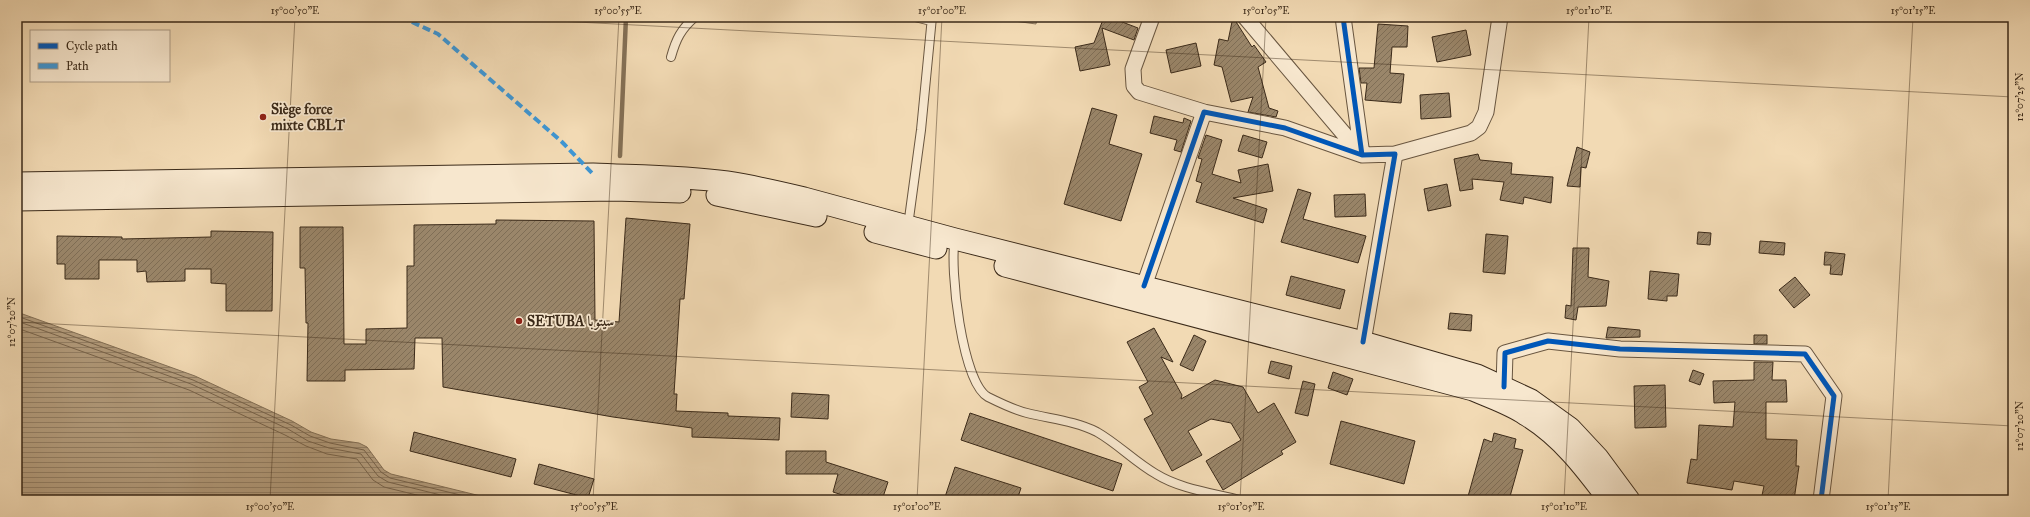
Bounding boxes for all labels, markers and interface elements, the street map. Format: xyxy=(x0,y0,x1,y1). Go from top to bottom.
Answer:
text: 15°00'50"E xyxy=(271,5,319,17)
text: 15°00'55"E xyxy=(594,5,642,17)
text: 15°01'00"E xyxy=(918,5,966,17)
text: 15°01'05"E xyxy=(1243,5,1289,17)
text: 15°01'10"E xyxy=(1566,5,1612,17)
text: 15°01'15"E xyxy=(1891,5,1935,17)
legend xyxy=(30,30,170,82)
text: Cycle path xyxy=(66,39,118,53)
text: Path xyxy=(66,59,89,73)
text: 12°07'25"N xyxy=(2014,72,2026,121)
place label: Siège force mixte CBLT xyxy=(270,101,345,134)
marker: Siège force mixte CBLT xyxy=(258,112,268,122)
text: 12°07'20"N xyxy=(6,296,18,347)
place label: SETUBA سيتوبا xyxy=(527,313,614,330)
marker: SETUBA سيتوبا xyxy=(514,316,524,326)
text: 12°07'20"N xyxy=(2014,400,2026,451)
text: 15°00'50"E xyxy=(246,501,294,513)
text: 15°00'55"E xyxy=(570,501,618,513)
text: 15°01'00"E xyxy=(893,501,941,513)
text: 15°01'05"E xyxy=(1218,501,1264,513)
text: 15°01'10"E xyxy=(1541,501,1587,513)
text: 15°01'15"E xyxy=(1866,501,1910,513)

